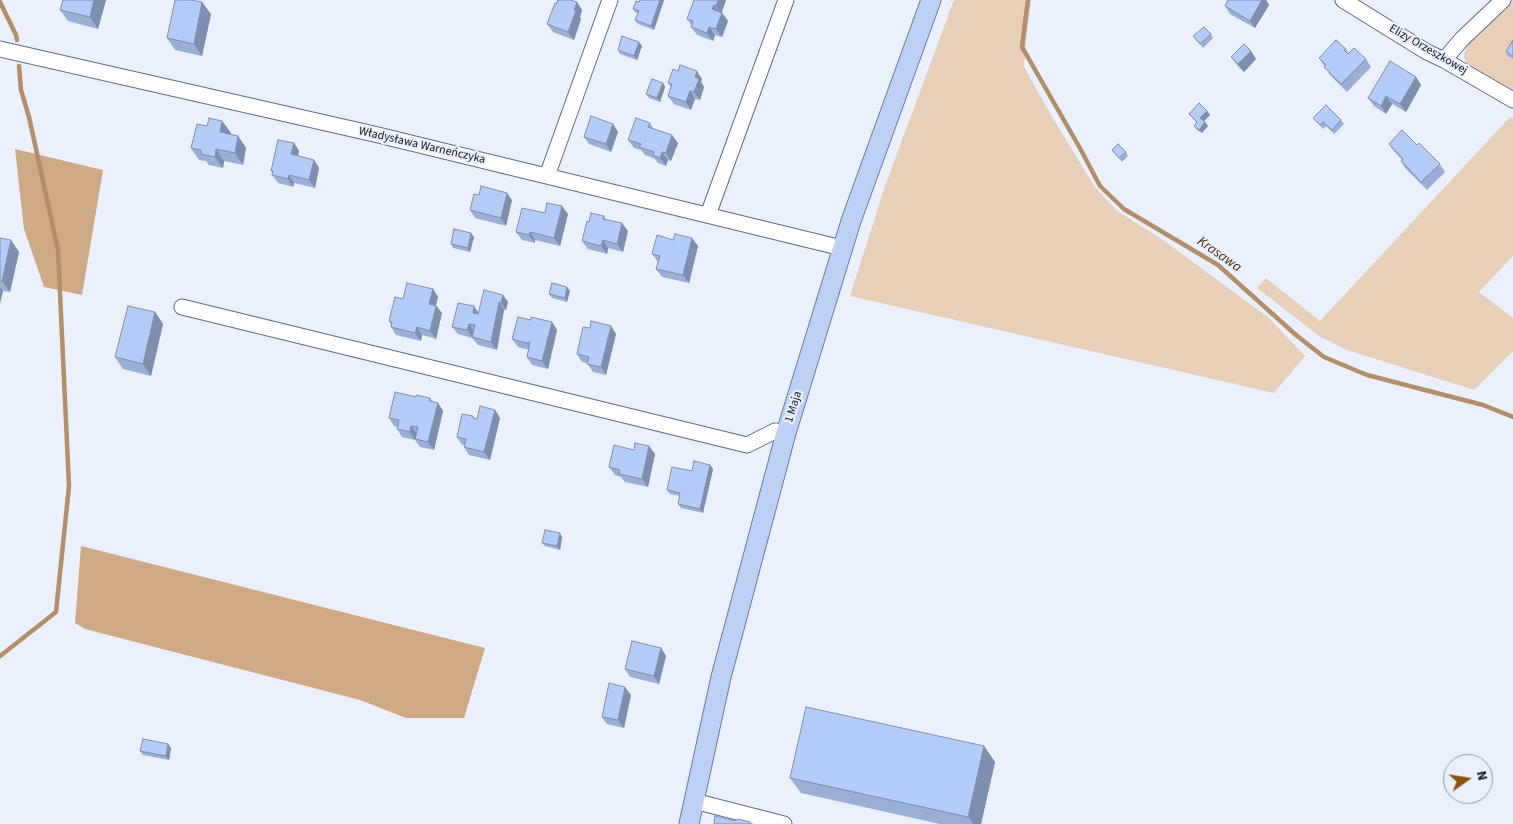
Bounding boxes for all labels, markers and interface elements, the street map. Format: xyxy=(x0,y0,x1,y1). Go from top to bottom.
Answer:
street label: Elizy Orzeszkowej xyxy=(1386,22,1470,78)
street label: Władysława Warneńczyka xyxy=(357,124,487,168)
water label: Krasawa xyxy=(1194,234,1244,276)
street label: 1 Maja xyxy=(782,390,806,424)
north arrow xyxy=(1443,754,1493,804)
text: N xyxy=(1471,769,1492,783)

